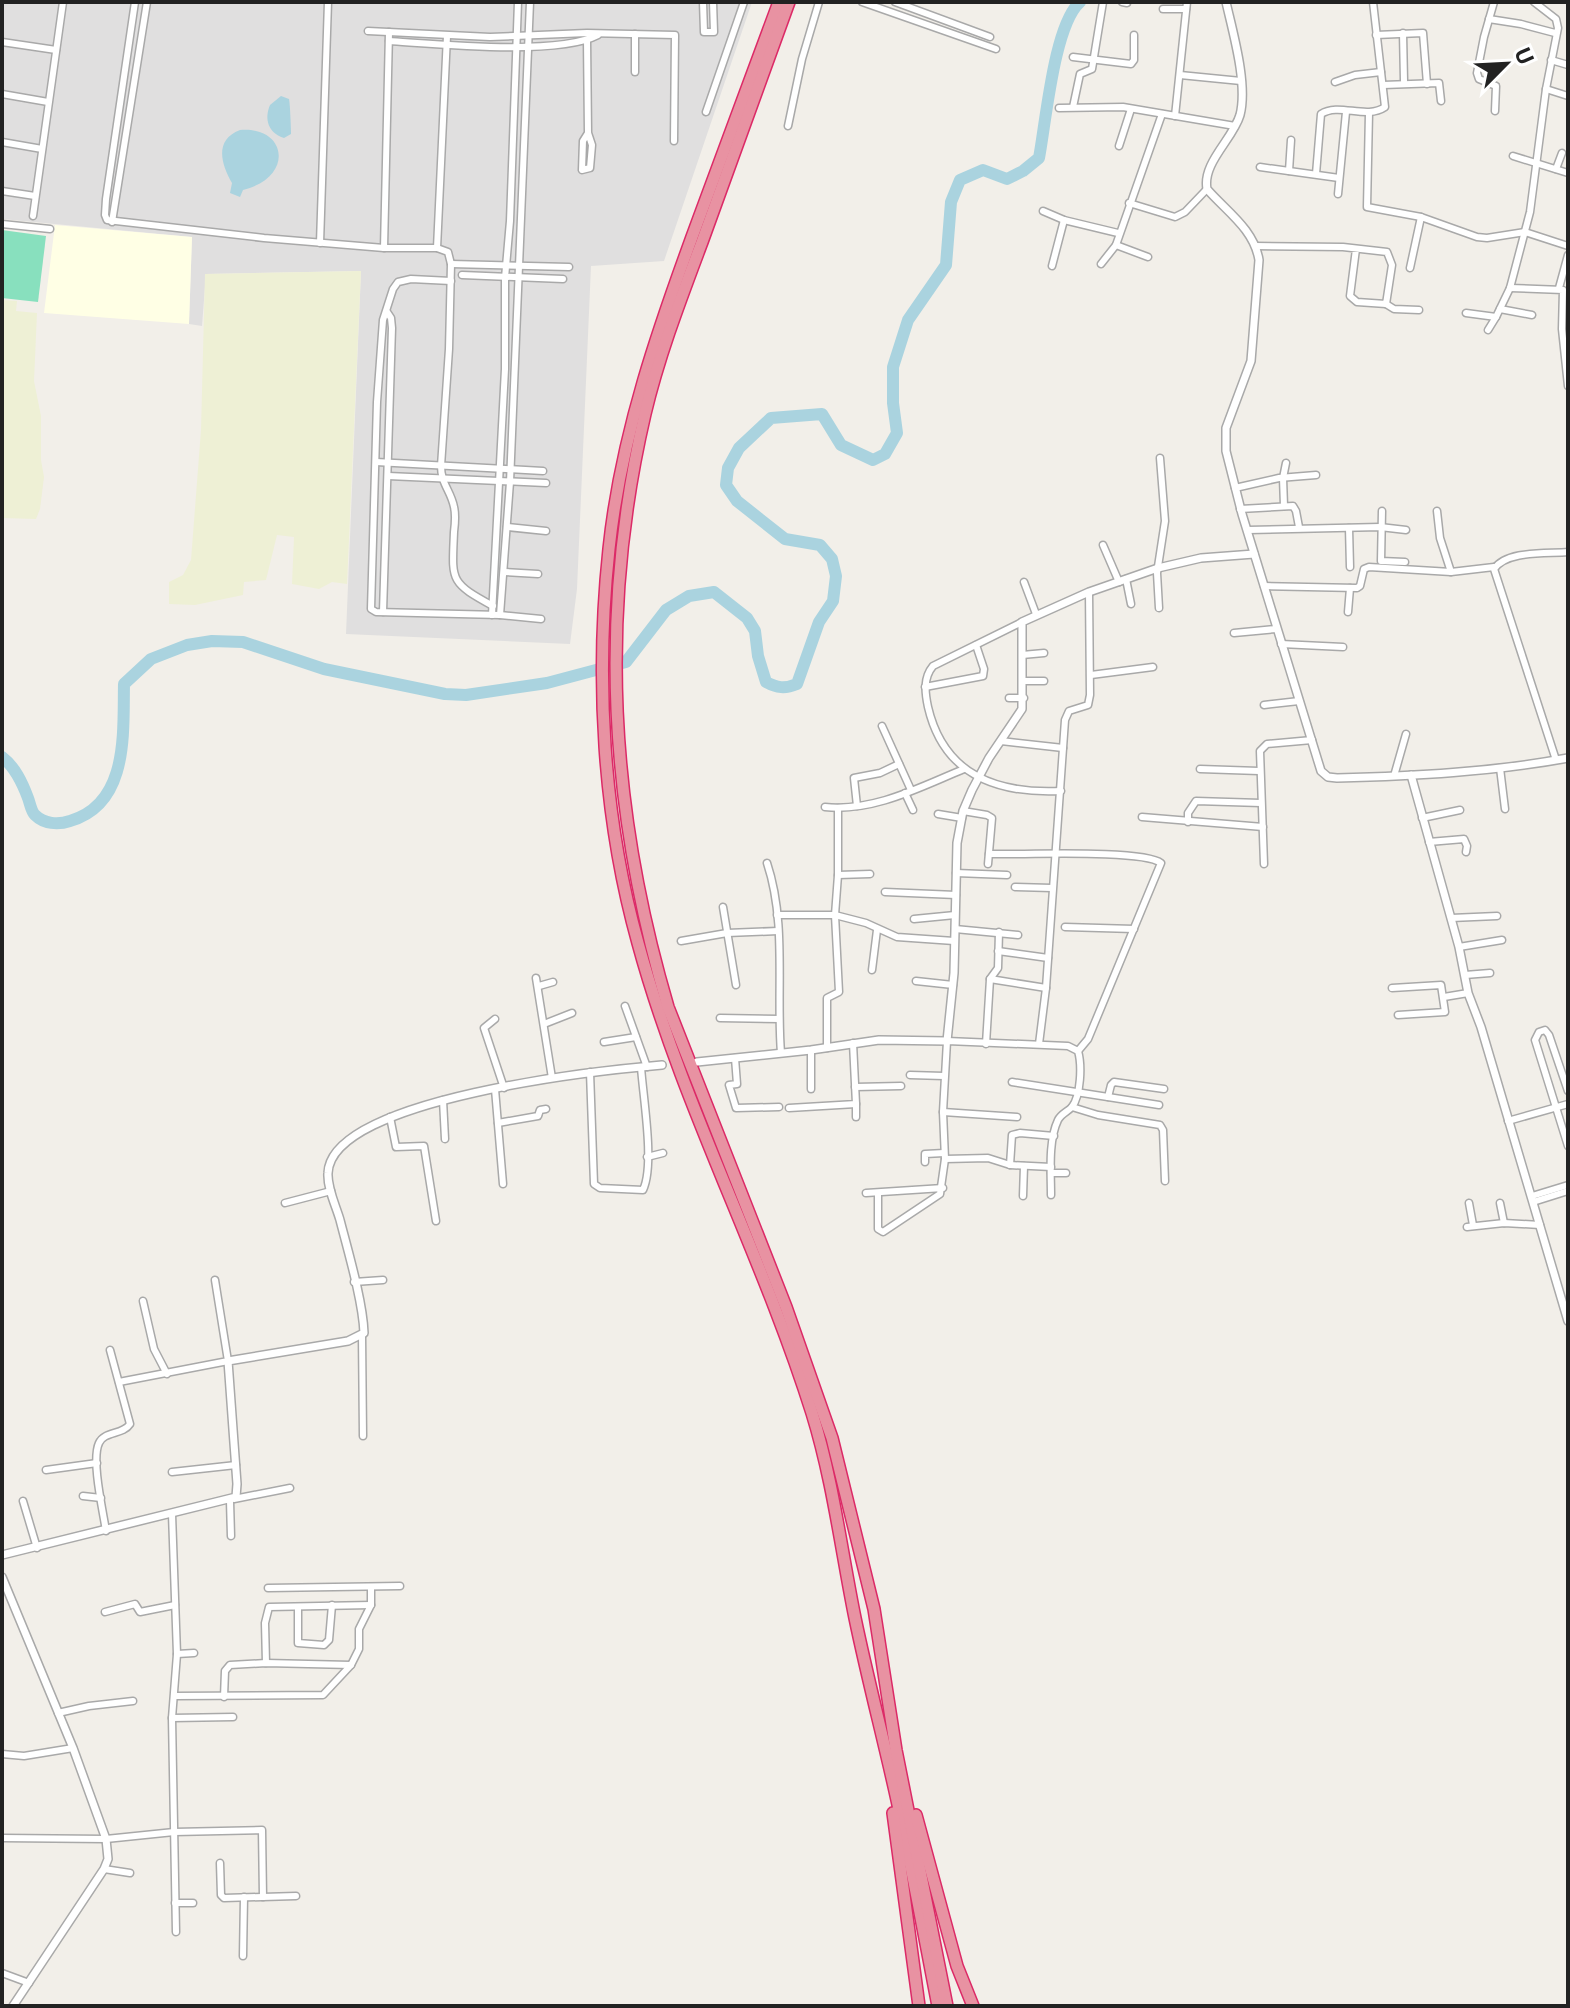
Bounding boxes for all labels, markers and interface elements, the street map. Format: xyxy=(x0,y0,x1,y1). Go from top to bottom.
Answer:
north arrow xyxy=(1466,24,1546,104)
text: U xyxy=(1509,43,1539,68)

